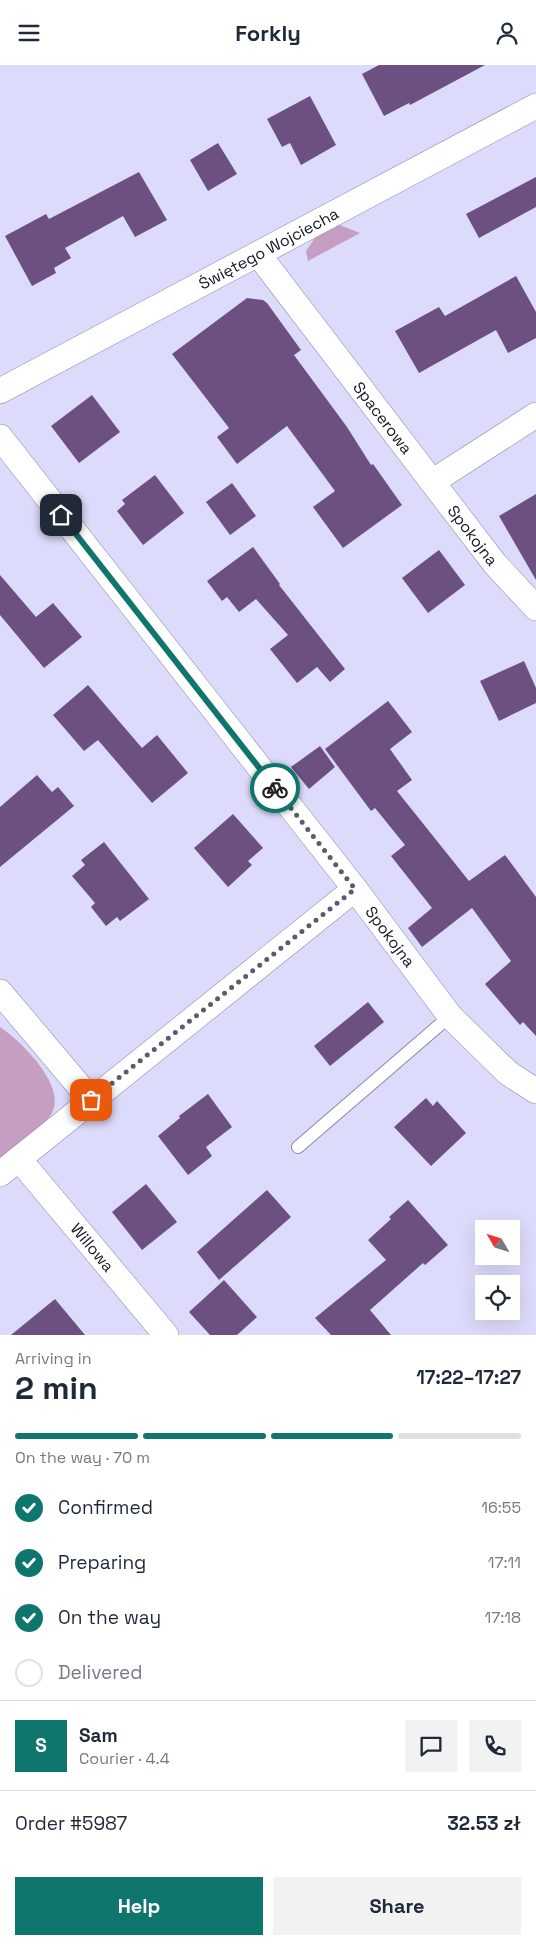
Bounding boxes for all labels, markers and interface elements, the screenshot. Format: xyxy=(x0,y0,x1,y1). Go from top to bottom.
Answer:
icon: menu xyxy=(15,19,43,47)
text: Forkly xyxy=(235,19,301,47)
icon: person xyxy=(493,19,521,47)
street label: Świętego Wojciecha xyxy=(195,203,342,295)
street label: Spacerowa xyxy=(348,378,417,458)
pin xyxy=(40,494,82,536)
icon: home xyxy=(47,501,75,529)
street label: Spokojna xyxy=(443,501,503,570)
courier xyxy=(250,763,300,813)
icon: bike xyxy=(261,774,289,802)
street label: Spokojna xyxy=(360,902,420,971)
pin xyxy=(70,1079,112,1121)
icon: bag xyxy=(77,1086,105,1114)
street label: Willowa xyxy=(66,1219,119,1276)
north arrow xyxy=(475,1220,520,1265)
map controls xyxy=(475,1220,520,1320)
button: locate xyxy=(475,1275,520,1320)
text: Arriving in xyxy=(15,1348,92,1369)
text: 17:22–17:27 xyxy=(416,1365,521,1390)
text: 2 min xyxy=(15,1368,98,1408)
text: On the way · 70 m xyxy=(15,1447,150,1468)
icon: check xyxy=(15,1494,43,1522)
text: Confirmed xyxy=(58,1495,153,1520)
text: 16:55 xyxy=(481,1497,521,1518)
icon: check xyxy=(15,1549,43,1577)
text: Preparing xyxy=(58,1550,146,1575)
text: 17:11 xyxy=(488,1552,521,1573)
icon: check xyxy=(15,1604,43,1632)
text: On the way xyxy=(58,1605,161,1630)
text: 17:18 xyxy=(485,1607,521,1628)
text: Delivered xyxy=(58,1660,143,1685)
button: chat xyxy=(405,1720,457,1772)
button: phone xyxy=(469,1720,521,1772)
text: Sam xyxy=(79,1723,118,1748)
text: S xyxy=(35,1733,47,1758)
text: Courier · 4.4 xyxy=(79,1748,170,1769)
text: Order #5987 xyxy=(15,1811,127,1836)
text: 32.53 zł xyxy=(447,1811,521,1836)
button: Help xyxy=(15,1877,263,1935)
button: Share xyxy=(273,1877,521,1935)

